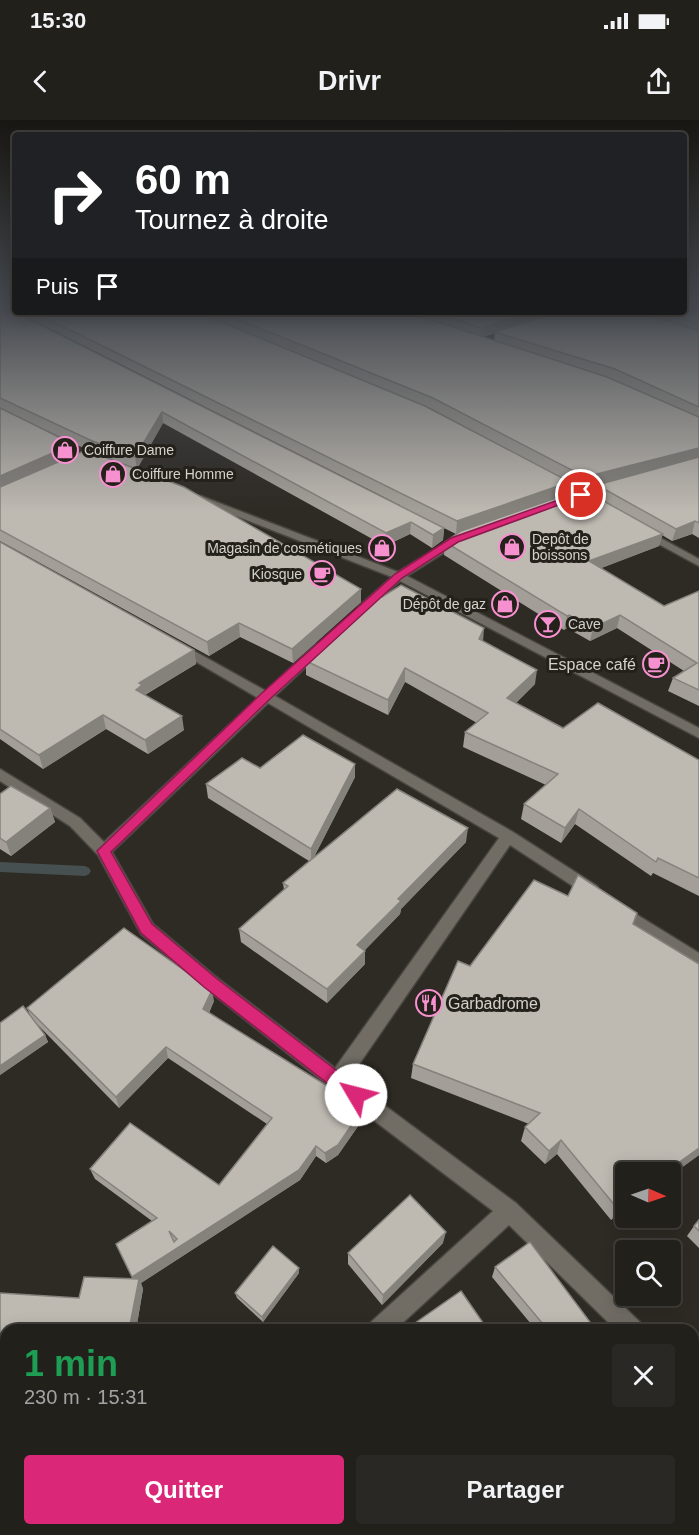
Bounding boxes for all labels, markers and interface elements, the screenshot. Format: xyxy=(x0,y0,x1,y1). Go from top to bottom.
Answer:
text: 15:30 xyxy=(30,8,86,33)
icon: back xyxy=(24,65,57,98)
icon: share xyxy=(642,65,675,98)
text: Drivr xyxy=(318,66,381,96)
icon: right xyxy=(36,156,114,234)
text: 60 m xyxy=(135,156,231,203)
text: Tournez à droite xyxy=(135,205,329,235)
icon: arrive xyxy=(91,270,124,303)
text: Puis xyxy=(36,274,79,299)
shop icon: Coiffure Dame xyxy=(50,435,80,465)
place label: Coiffure Dame xyxy=(84,442,174,458)
shop icon: Coiffure Homme xyxy=(98,459,128,489)
place label: Coiffure Homme xyxy=(132,466,234,482)
pin xyxy=(555,469,606,520)
icon: arrive xyxy=(564,478,597,511)
place label: Depôt de boissons xyxy=(532,531,589,563)
shop icon: Depôt de boissons xyxy=(497,532,527,562)
shop icon: Magasin de cosmétiques xyxy=(367,533,397,563)
place label: Magasin de cosmétiques xyxy=(207,540,362,556)
cafe icon: Kiosque xyxy=(307,559,337,589)
place label: Kiosque xyxy=(251,566,302,582)
shop icon: Dépôt de gaz xyxy=(490,589,520,619)
place label: Dépôt de gaz xyxy=(403,596,486,612)
bar icon: Cave xyxy=(533,609,563,639)
place label: Cave xyxy=(568,616,601,632)
cafe icon: Espace café xyxy=(641,649,671,679)
place label: Espace café xyxy=(548,656,636,673)
restaurant icon: Garbadrome xyxy=(414,988,444,1018)
place label: Garbadrome xyxy=(448,995,538,1012)
position arrow xyxy=(324,1063,388,1127)
north arrow xyxy=(615,1162,681,1228)
map controls xyxy=(615,1162,681,1306)
button: search xyxy=(615,1240,681,1306)
text: 1 min xyxy=(24,1343,118,1384)
button: close xyxy=(612,1344,675,1407)
text: 230 m · 15:31 xyxy=(24,1386,147,1408)
button: Quitter xyxy=(24,1455,344,1524)
button: Partager xyxy=(356,1455,675,1524)

